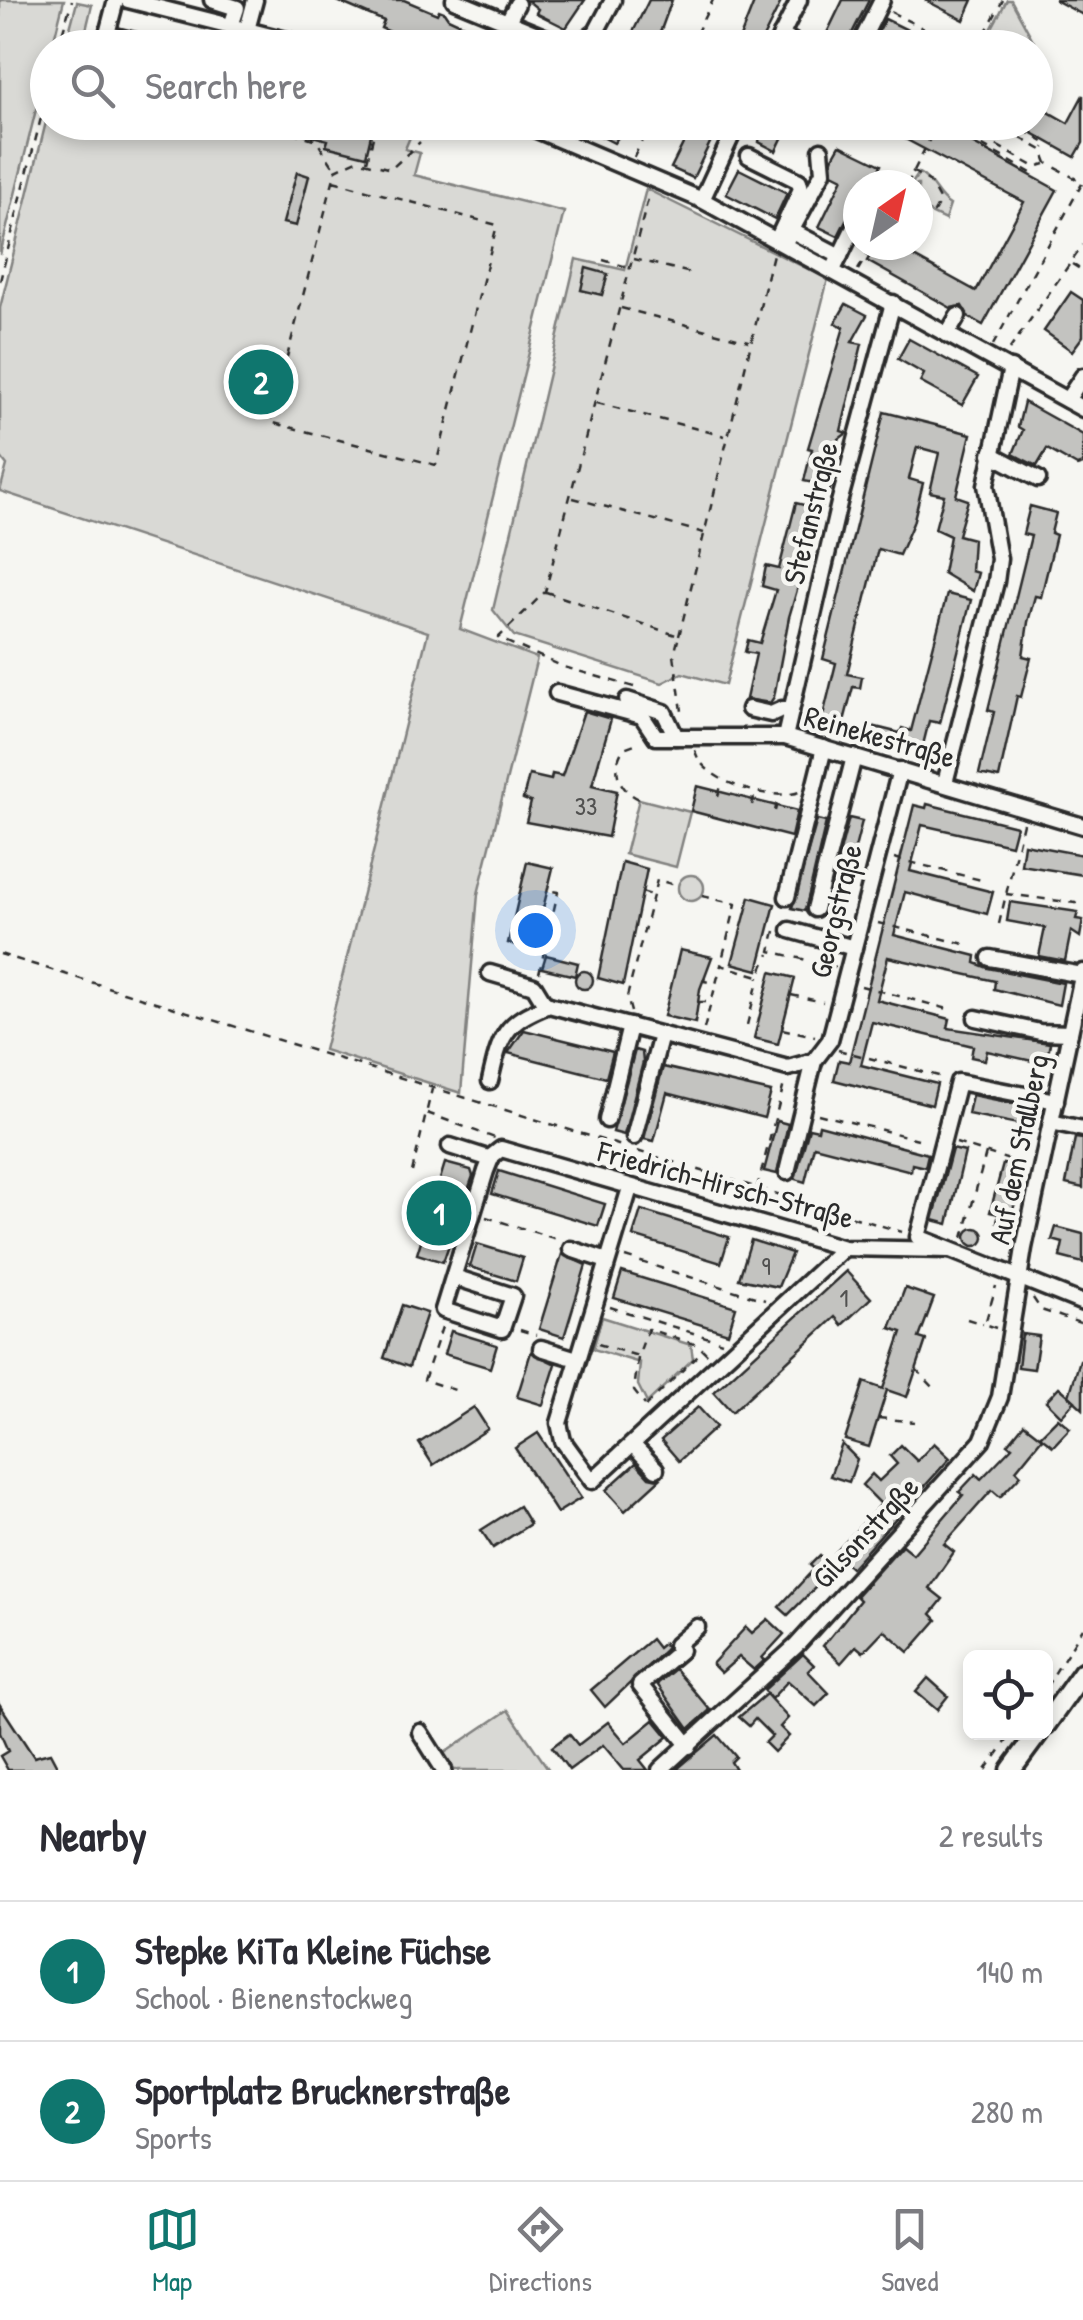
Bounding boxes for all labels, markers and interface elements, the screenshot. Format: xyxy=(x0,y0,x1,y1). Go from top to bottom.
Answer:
search box xyxy=(30,30,1053,140)
icon: search xyxy=(65,58,120,113)
text: Search here xyxy=(145,59,307,111)
north arrow xyxy=(843,170,933,260)
pin: 2 xyxy=(228,344,294,420)
street label: Stefanstraße xyxy=(773,438,847,588)
street label: Reinekestraße xyxy=(800,695,960,777)
house number: 33 xyxy=(575,789,597,823)
street label: Georgstraße xyxy=(799,840,871,982)
your location xyxy=(510,905,561,956)
street label: Auf dem Stallberg xyxy=(978,1050,1058,1248)
street label: Friedrich-Hirsch-Straße xyxy=(593,1130,858,1237)
pin: 1 xyxy=(406,1176,472,1250)
house number: 9 xyxy=(761,1249,771,1283)
house number: 1 xyxy=(839,1281,849,1315)
street label: Gilsonstraße xyxy=(803,1467,927,1597)
map controls xyxy=(963,1650,1053,1740)
button: locate xyxy=(963,1650,1053,1740)
text: Nearby xyxy=(40,1807,147,1864)
text: 2 results xyxy=(939,1814,1043,1857)
text: Stepke KiTa Kleine Füchse xyxy=(135,1924,491,1976)
text: 1 xyxy=(67,1950,78,1993)
text: 140 m xyxy=(976,1950,1043,1993)
text: School · Bienenstockweg xyxy=(135,1976,412,2019)
text: Sportplatz Brucknerstraße xyxy=(135,2064,510,2116)
text: 2 xyxy=(65,2090,80,2133)
text: 280 m xyxy=(971,2090,1043,2133)
text: Sports xyxy=(135,2116,212,2159)
tab: Map xyxy=(145,2202,200,2300)
tab: Directions xyxy=(489,2202,592,2300)
tab: Saved xyxy=(881,2202,938,2300)

